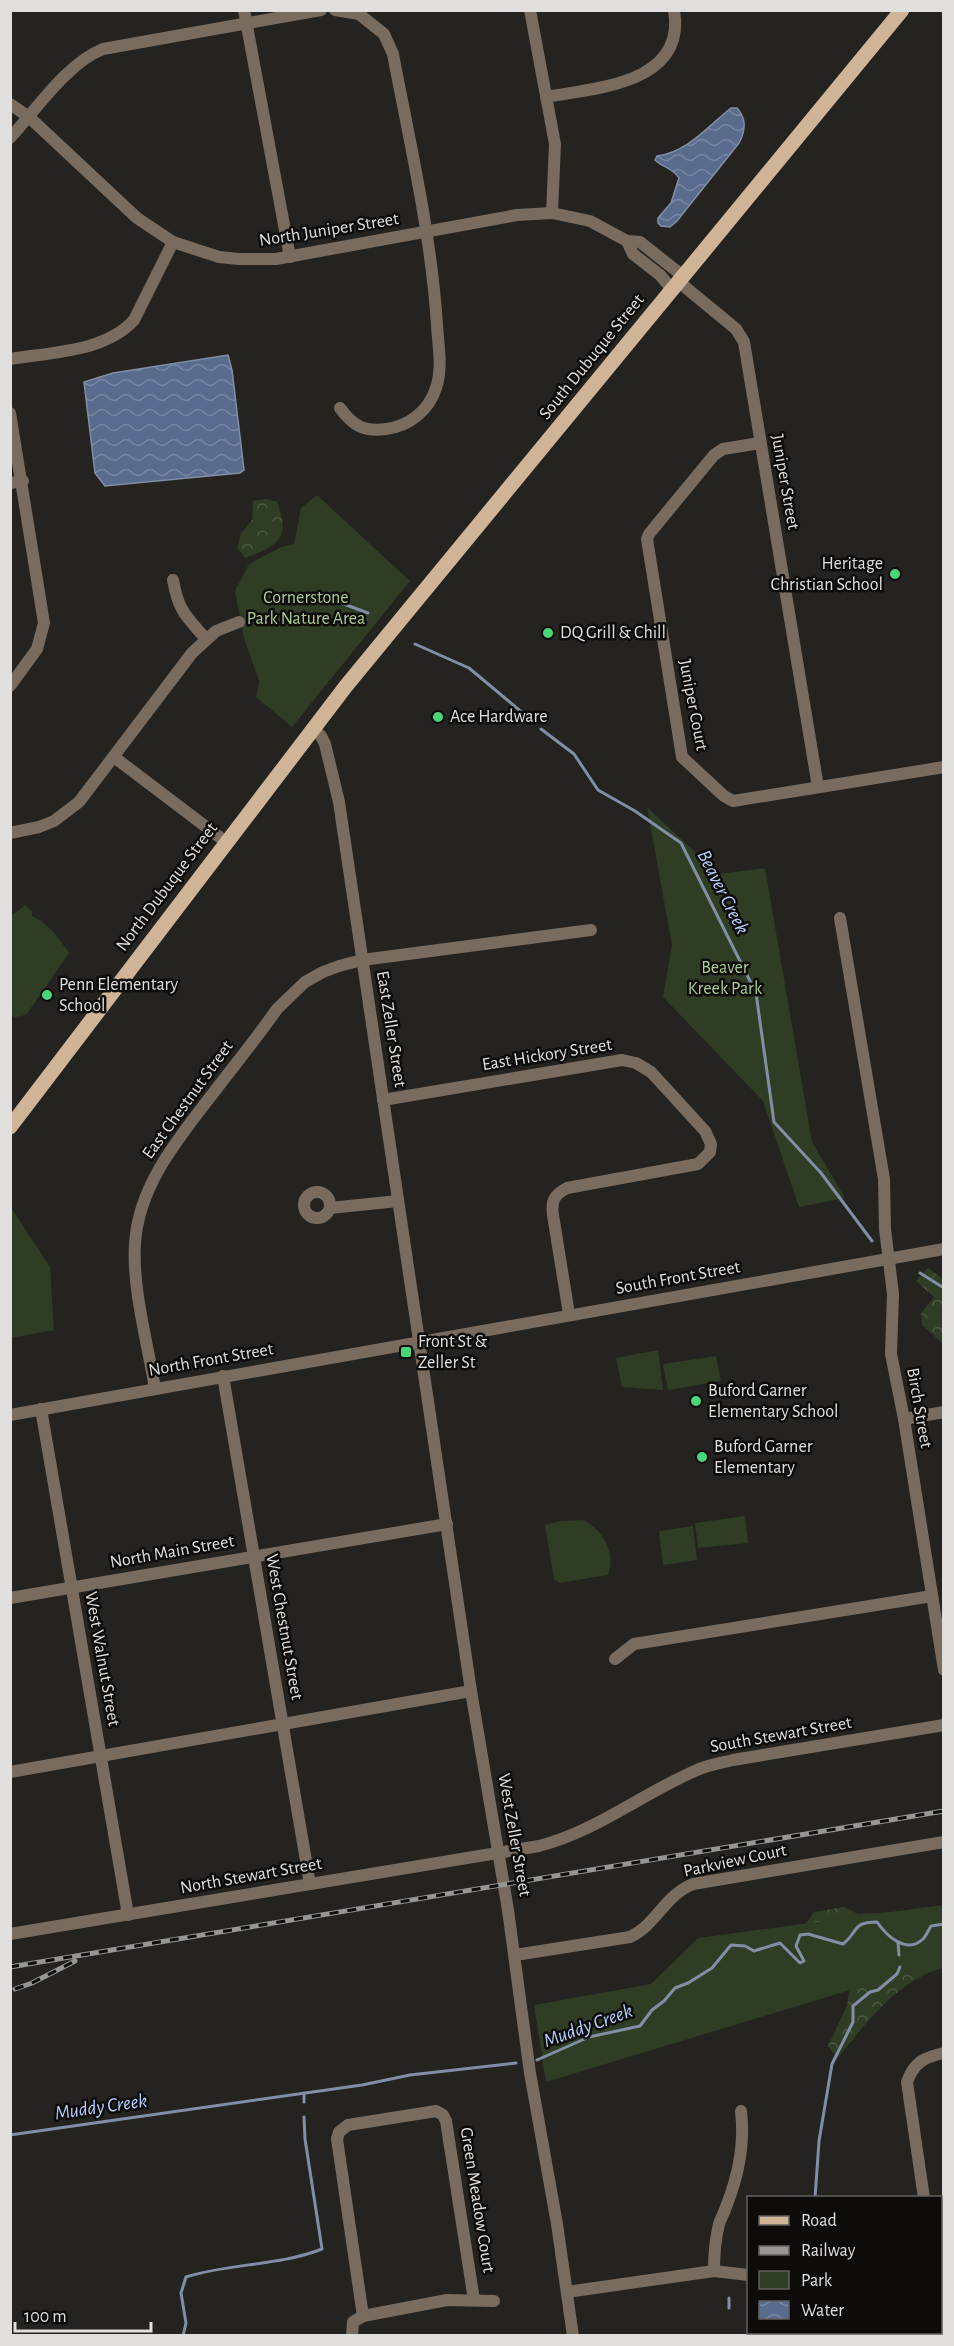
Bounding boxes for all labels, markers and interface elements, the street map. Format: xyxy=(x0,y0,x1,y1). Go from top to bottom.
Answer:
street label: North Juniper Street xyxy=(258,210,400,250)
street label: South Dubuque Street xyxy=(536,291,648,423)
street label: Juniper Street xyxy=(768,433,802,531)
place label: Heritage Christian School xyxy=(771,555,883,594)
marker: Heritage Christian School xyxy=(888,567,902,581)
park label: Cornerstone Park Nature Area xyxy=(247,589,365,628)
place label: DQ Grill & Chill xyxy=(560,624,666,642)
marker: DQ Grill & Chill xyxy=(541,626,555,640)
street label: Juniper Court xyxy=(675,658,711,752)
place label: Ace Hardware xyxy=(450,708,548,726)
marker: Ace Hardware xyxy=(431,710,445,724)
street label: North Dubuque Street xyxy=(113,819,221,955)
water label: Beaver Creek xyxy=(693,847,753,937)
park label: Beaver Kreek Park xyxy=(688,959,763,998)
street label: East Zeller Street xyxy=(373,969,409,1089)
place label: Penn Elementary School xyxy=(59,976,179,1015)
marker: Penn Elementary School xyxy=(40,988,54,1002)
street label: East Hickory Street xyxy=(481,1036,613,1074)
street label: East Chestnut Street xyxy=(139,1037,237,1162)
street label: South Front Street xyxy=(614,1258,742,1298)
place label: Front St & Zeller St xyxy=(418,1333,488,1372)
street label: North Front Street xyxy=(147,1340,275,1380)
marker: Front St & Zeller St xyxy=(399,1345,413,1359)
street label: Birch Street xyxy=(903,1366,935,1450)
place label: Buford Garner Elementary School xyxy=(708,1382,839,1421)
marker: Buford Garner Elementary School xyxy=(689,1394,703,1408)
place label: Buford Garner Elementary xyxy=(714,1438,813,1477)
marker: Buford Garner Elementary xyxy=(695,1450,709,1464)
street label: North Main Street xyxy=(108,1532,236,1572)
street label: West Chestnut Street xyxy=(262,1553,306,1702)
street label: West Walnut Street xyxy=(81,1590,123,1728)
street label: South Stewart Street xyxy=(709,1714,853,1756)
street label: West Zeller Street xyxy=(494,1772,534,1898)
street label: Parkview Court xyxy=(682,1841,788,1881)
street label: North Stewart Street xyxy=(179,1855,324,1897)
water label: Muddy Creek xyxy=(541,2001,635,2051)
water label: Muddy Creek xyxy=(53,2091,149,2123)
street label: Green Meadow Court xyxy=(457,2126,497,2274)
legend xyxy=(747,2196,942,2334)
text: Road xyxy=(801,2212,837,2230)
text: Railway xyxy=(801,2242,856,2260)
text: Park xyxy=(801,2272,833,2290)
scale bar xyxy=(15,2295,152,2333)
text: Water xyxy=(801,2302,844,2320)
text: 100 m xyxy=(24,2308,67,2326)

